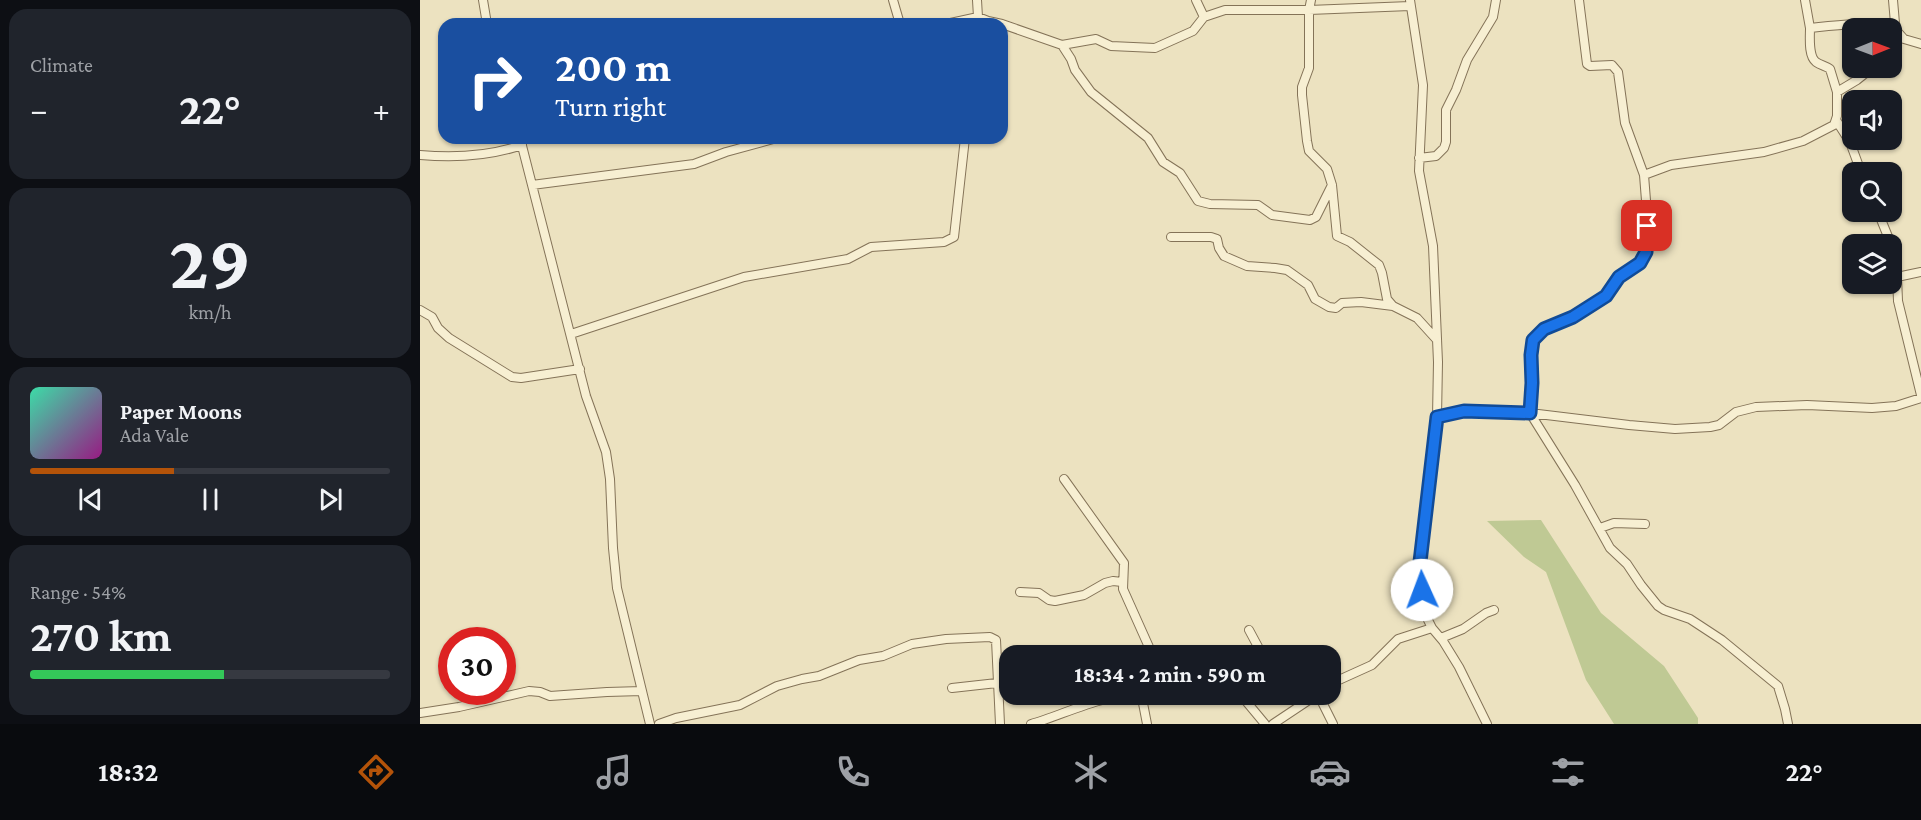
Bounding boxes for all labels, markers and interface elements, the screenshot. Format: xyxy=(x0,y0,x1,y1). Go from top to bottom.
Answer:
north arrow xyxy=(1842,18,1902,78)
map controls xyxy=(1842,18,1902,294)
icon: right xyxy=(456,42,534,120)
text: 200 m xyxy=(555,43,671,90)
text: Climate xyxy=(30,54,93,76)
text: 22° xyxy=(179,84,241,134)
button: sound xyxy=(1842,90,1902,150)
text: − xyxy=(30,91,47,128)
text: + xyxy=(373,91,390,128)
text: Turn right xyxy=(555,92,666,122)
button: search xyxy=(1842,162,1902,222)
pin xyxy=(1621,200,1672,251)
icon: arrive xyxy=(1630,209,1663,242)
text: 29 xyxy=(169,218,251,305)
button: layers xyxy=(1842,234,1902,294)
text: km/h xyxy=(188,301,232,323)
text: Paper Moons xyxy=(120,399,242,424)
text: Ada Vale xyxy=(120,424,189,446)
icon: previous xyxy=(74,483,107,516)
icon: pause xyxy=(194,483,227,516)
icon: next xyxy=(314,483,347,516)
position arrow xyxy=(1390,558,1454,622)
text: Range · 54% xyxy=(30,581,126,603)
text: 270 km xyxy=(30,611,172,661)
speed limit sign: 30 xyxy=(438,627,516,705)
text: 18:34 · 2 min · 590 m xyxy=(1074,662,1266,687)
icon: directions xyxy=(355,751,397,793)
icon: music xyxy=(593,751,635,793)
icon: phone xyxy=(832,751,874,793)
icon: climate xyxy=(1070,751,1112,793)
icon: car xyxy=(1309,751,1351,793)
icon: filters xyxy=(1547,751,1589,793)
text: 18:32 xyxy=(98,757,158,787)
text: 22° xyxy=(1786,757,1823,787)

